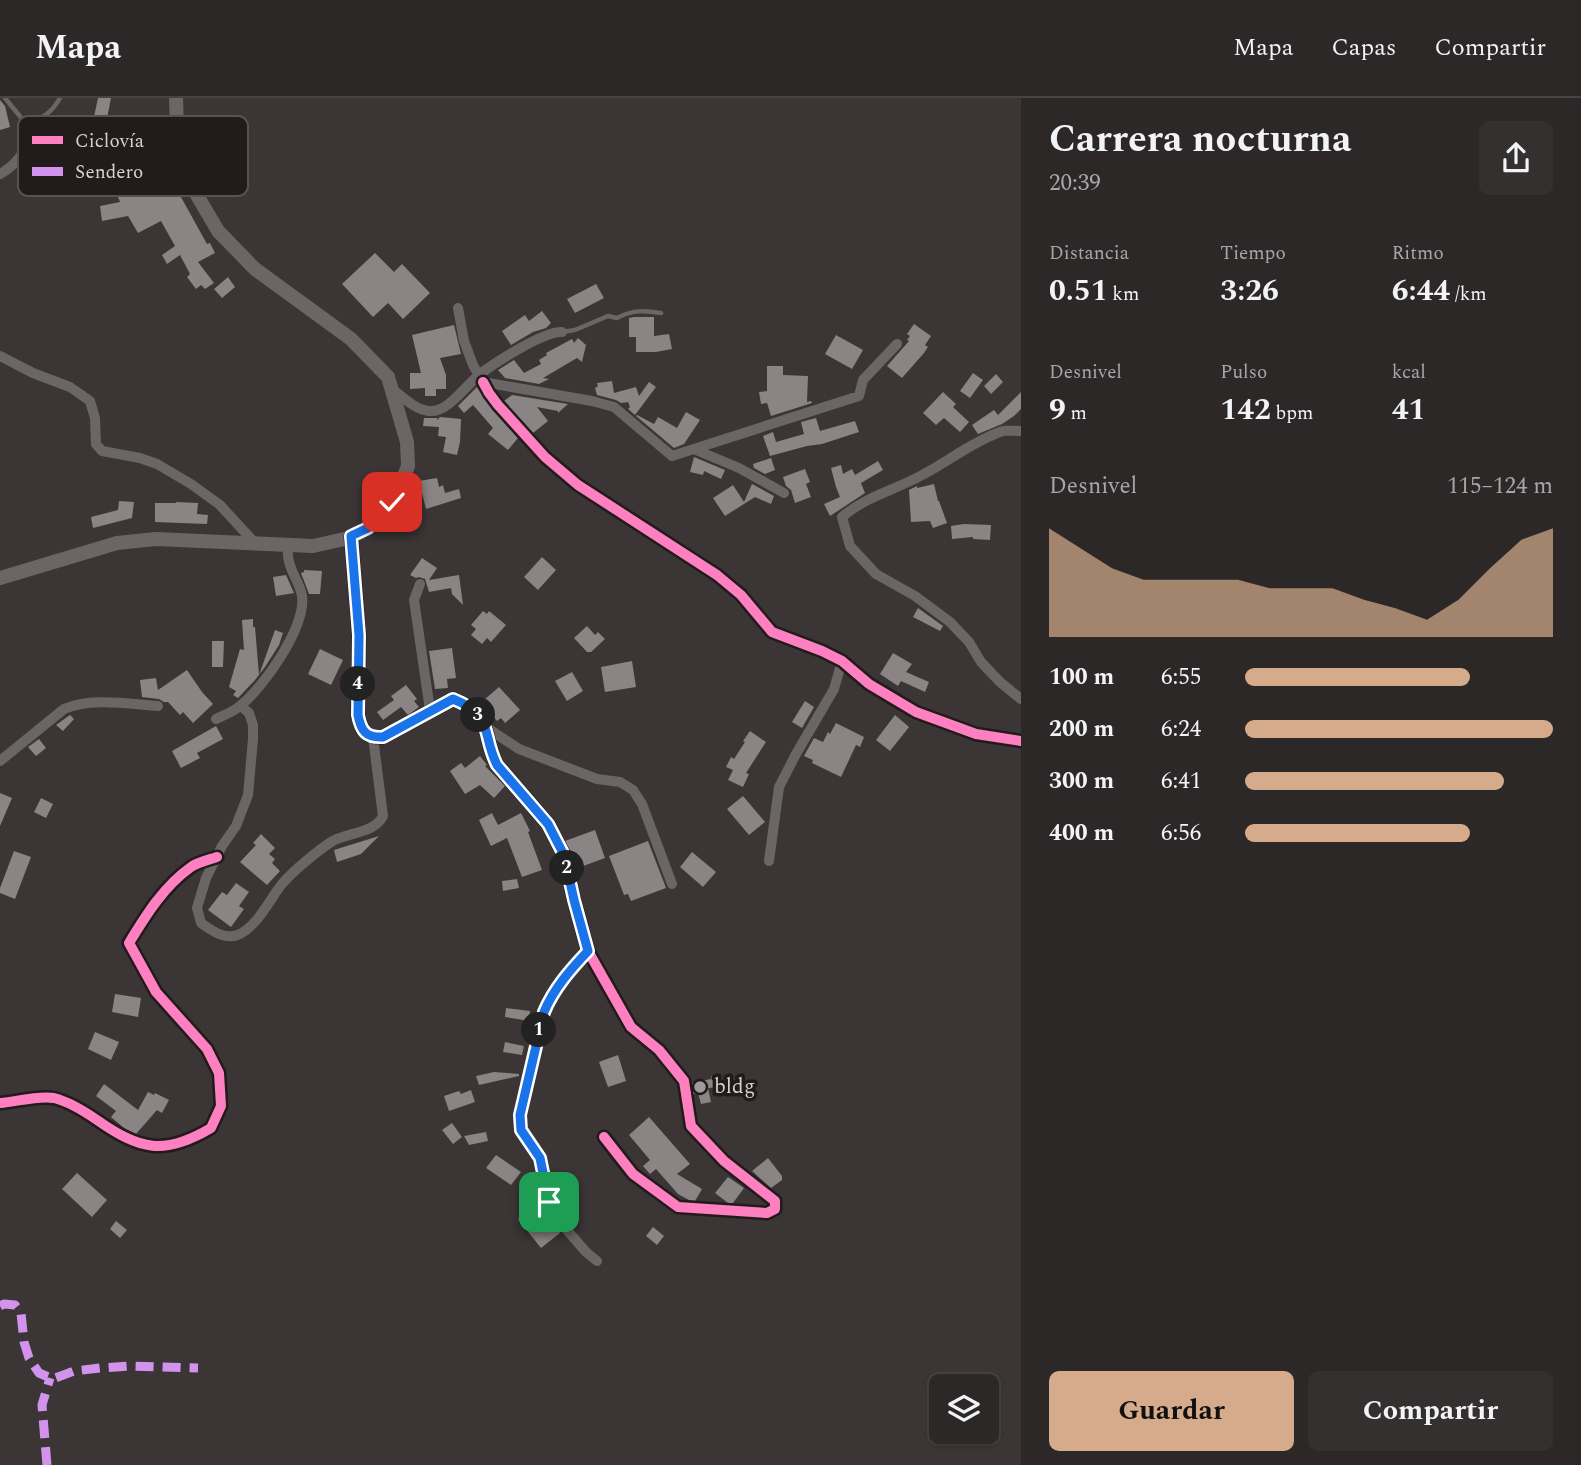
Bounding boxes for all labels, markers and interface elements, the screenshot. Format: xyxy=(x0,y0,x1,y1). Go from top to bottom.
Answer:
text: Mapa xyxy=(35,23,121,73)
text: Mapa xyxy=(1233,30,1293,66)
text: Capas xyxy=(1331,30,1396,66)
text: Compartir xyxy=(1434,30,1546,66)
text: Carrera nocturna xyxy=(1049,111,1352,169)
legend xyxy=(18,116,248,196)
button: share xyxy=(1479,121,1553,195)
text: Ciclovía xyxy=(75,127,145,156)
text: Sendero xyxy=(75,158,143,187)
text: 20:39 xyxy=(1049,166,1101,201)
text: Distancia xyxy=(1049,239,1129,268)
text: Tiempo xyxy=(1220,239,1286,268)
text: Ritmo xyxy=(1392,239,1444,268)
text: 0.51 xyxy=(1049,268,1108,314)
text: 3:26 xyxy=(1220,268,1279,314)
text: 6:44 xyxy=(1392,268,1450,314)
text: km xyxy=(1108,280,1139,309)
text: /km xyxy=(1450,280,1487,309)
text: Desnivel xyxy=(1049,358,1122,387)
text: Pulso xyxy=(1220,358,1267,387)
text: kcal xyxy=(1392,358,1426,387)
text: 9 xyxy=(1049,387,1066,433)
text: 142 xyxy=(1220,387,1271,433)
text: 41 xyxy=(1392,387,1425,433)
text: m xyxy=(1066,399,1087,428)
text: bpm xyxy=(1271,399,1313,428)
text: Desnivel xyxy=(1049,469,1137,504)
text: 115–124 m xyxy=(1447,469,1553,504)
pin xyxy=(362,472,422,532)
icon: check xyxy=(373,483,411,521)
text: 100 m xyxy=(1049,660,1114,695)
text: 6:55 xyxy=(1161,660,1201,695)
pin: 4 xyxy=(340,666,376,702)
text: 4 xyxy=(352,669,363,698)
pin: 3 xyxy=(461,698,496,732)
text: 3 xyxy=(472,700,483,729)
text: 200 m xyxy=(1049,712,1114,747)
text: 6:24 xyxy=(1161,712,1201,747)
text: 300 m xyxy=(1049,764,1114,799)
text: 6:41 xyxy=(1161,764,1201,799)
text: 400 m xyxy=(1049,816,1114,851)
text: 6:56 xyxy=(1161,816,1201,851)
pin: 2 xyxy=(550,850,584,886)
text: 2 xyxy=(561,853,572,882)
pin: 1 xyxy=(522,1012,556,1048)
text: 1 xyxy=(533,1015,544,1044)
place label: bldg xyxy=(714,1071,755,1103)
marker: bldg xyxy=(692,1079,708,1095)
pin xyxy=(519,1172,579,1232)
icon: arrive xyxy=(530,1183,568,1221)
button: Guardar xyxy=(1049,1371,1294,1451)
button: Compartir xyxy=(1308,1371,1553,1451)
map controls xyxy=(929,1374,999,1444)
button: layers xyxy=(929,1374,999,1444)

